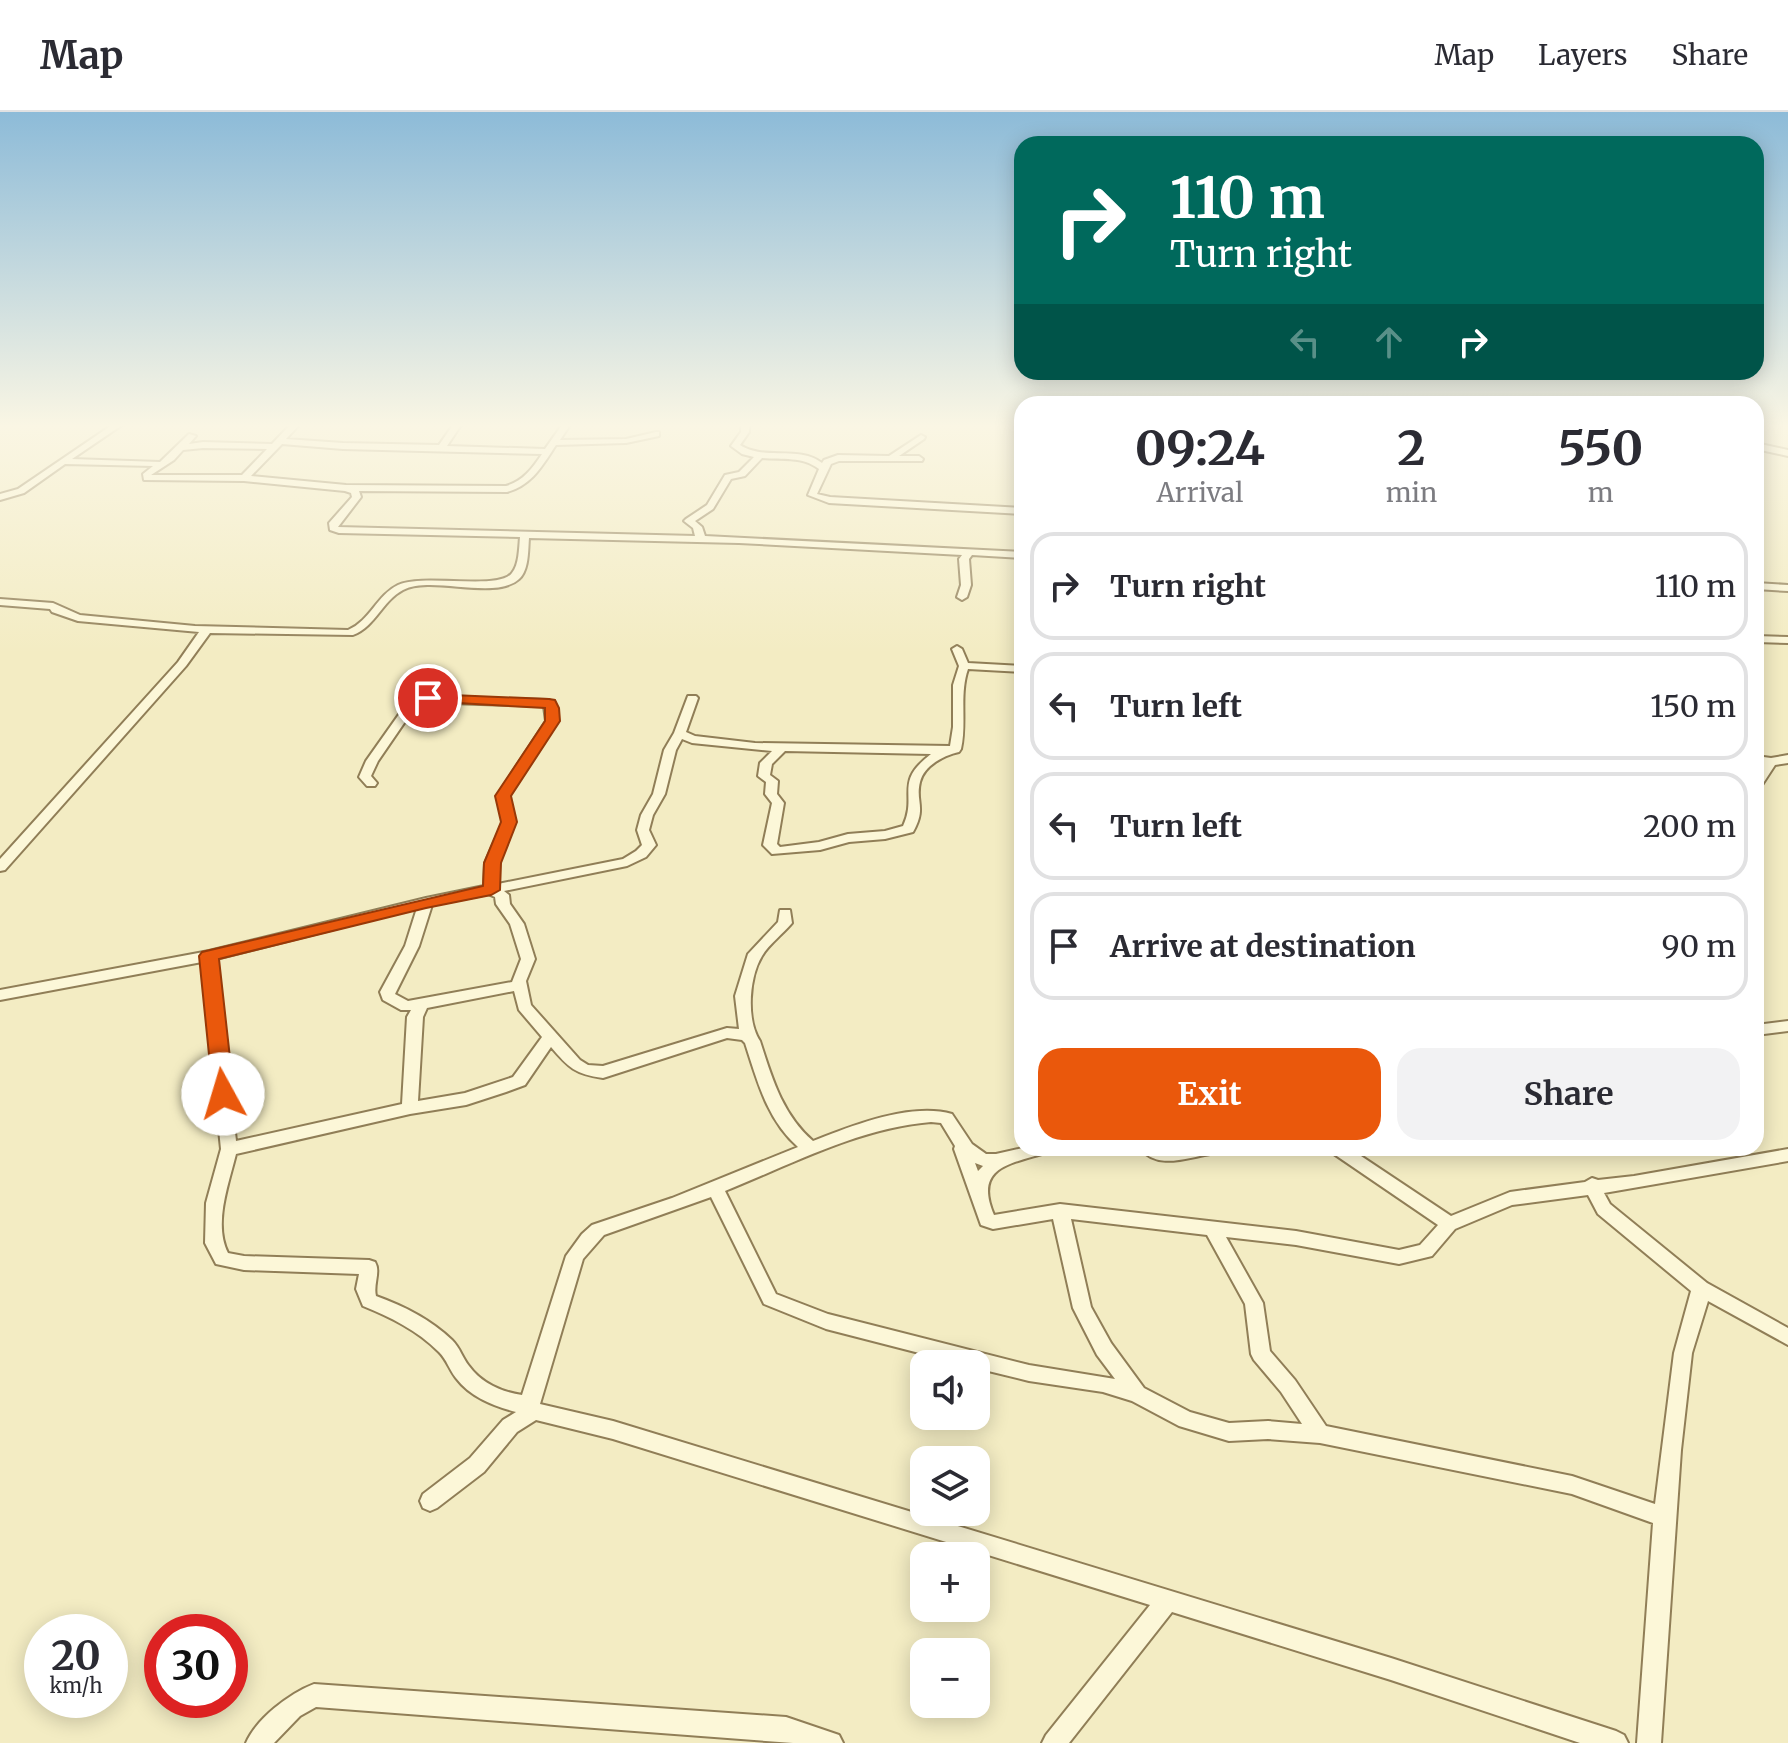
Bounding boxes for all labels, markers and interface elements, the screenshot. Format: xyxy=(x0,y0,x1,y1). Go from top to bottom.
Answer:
text: Map xyxy=(40,32,124,79)
text: Map xyxy=(1434,37,1494,73)
text: Layers xyxy=(1538,37,1627,73)
text: Share xyxy=(1671,37,1748,73)
text: 110 m xyxy=(1170,163,1325,233)
icon: right xyxy=(1038,168,1142,272)
text: Turn right xyxy=(1170,232,1352,277)
icon: left xyxy=(1283,320,1327,364)
icon: ahead xyxy=(1367,320,1411,364)
icon: right xyxy=(1451,320,1495,364)
text: 09:24 xyxy=(1135,418,1265,478)
text: 2 xyxy=(1397,418,1426,478)
text: 550 xyxy=(1558,418,1643,478)
text: Arrival xyxy=(1156,476,1243,509)
text: min xyxy=(1386,476,1437,509)
text: m xyxy=(1588,476,1614,509)
icon: right xyxy=(1042,564,1086,608)
text: Turn right xyxy=(1110,567,1266,605)
text: 110 m xyxy=(1655,567,1736,605)
pin xyxy=(394,664,462,732)
icon: arrive xyxy=(406,676,450,720)
icon: left xyxy=(1042,684,1086,728)
text: Turn left xyxy=(1110,687,1242,725)
text: 150 m xyxy=(1650,687,1736,725)
icon: left xyxy=(1042,804,1086,848)
text: Turn left xyxy=(1110,807,1242,845)
text: 200 m xyxy=(1643,807,1736,845)
icon: arrive xyxy=(1042,924,1086,968)
text: Arrive at destination xyxy=(1110,927,1416,965)
text: 90 m xyxy=(1662,927,1736,965)
button: Exit xyxy=(1038,1048,1381,1140)
button: Share xyxy=(1397,1048,1740,1140)
position arrow xyxy=(181,1052,265,1136)
map controls xyxy=(910,1350,990,1718)
button: sound xyxy=(910,1350,990,1430)
button: layers xyxy=(910,1446,990,1526)
button: + xyxy=(910,1542,990,1622)
speed limit sign: 30 xyxy=(144,1614,248,1718)
text: 20 xyxy=(51,1631,101,1681)
button: − xyxy=(910,1638,990,1718)
text: km/h xyxy=(50,1673,102,1698)

